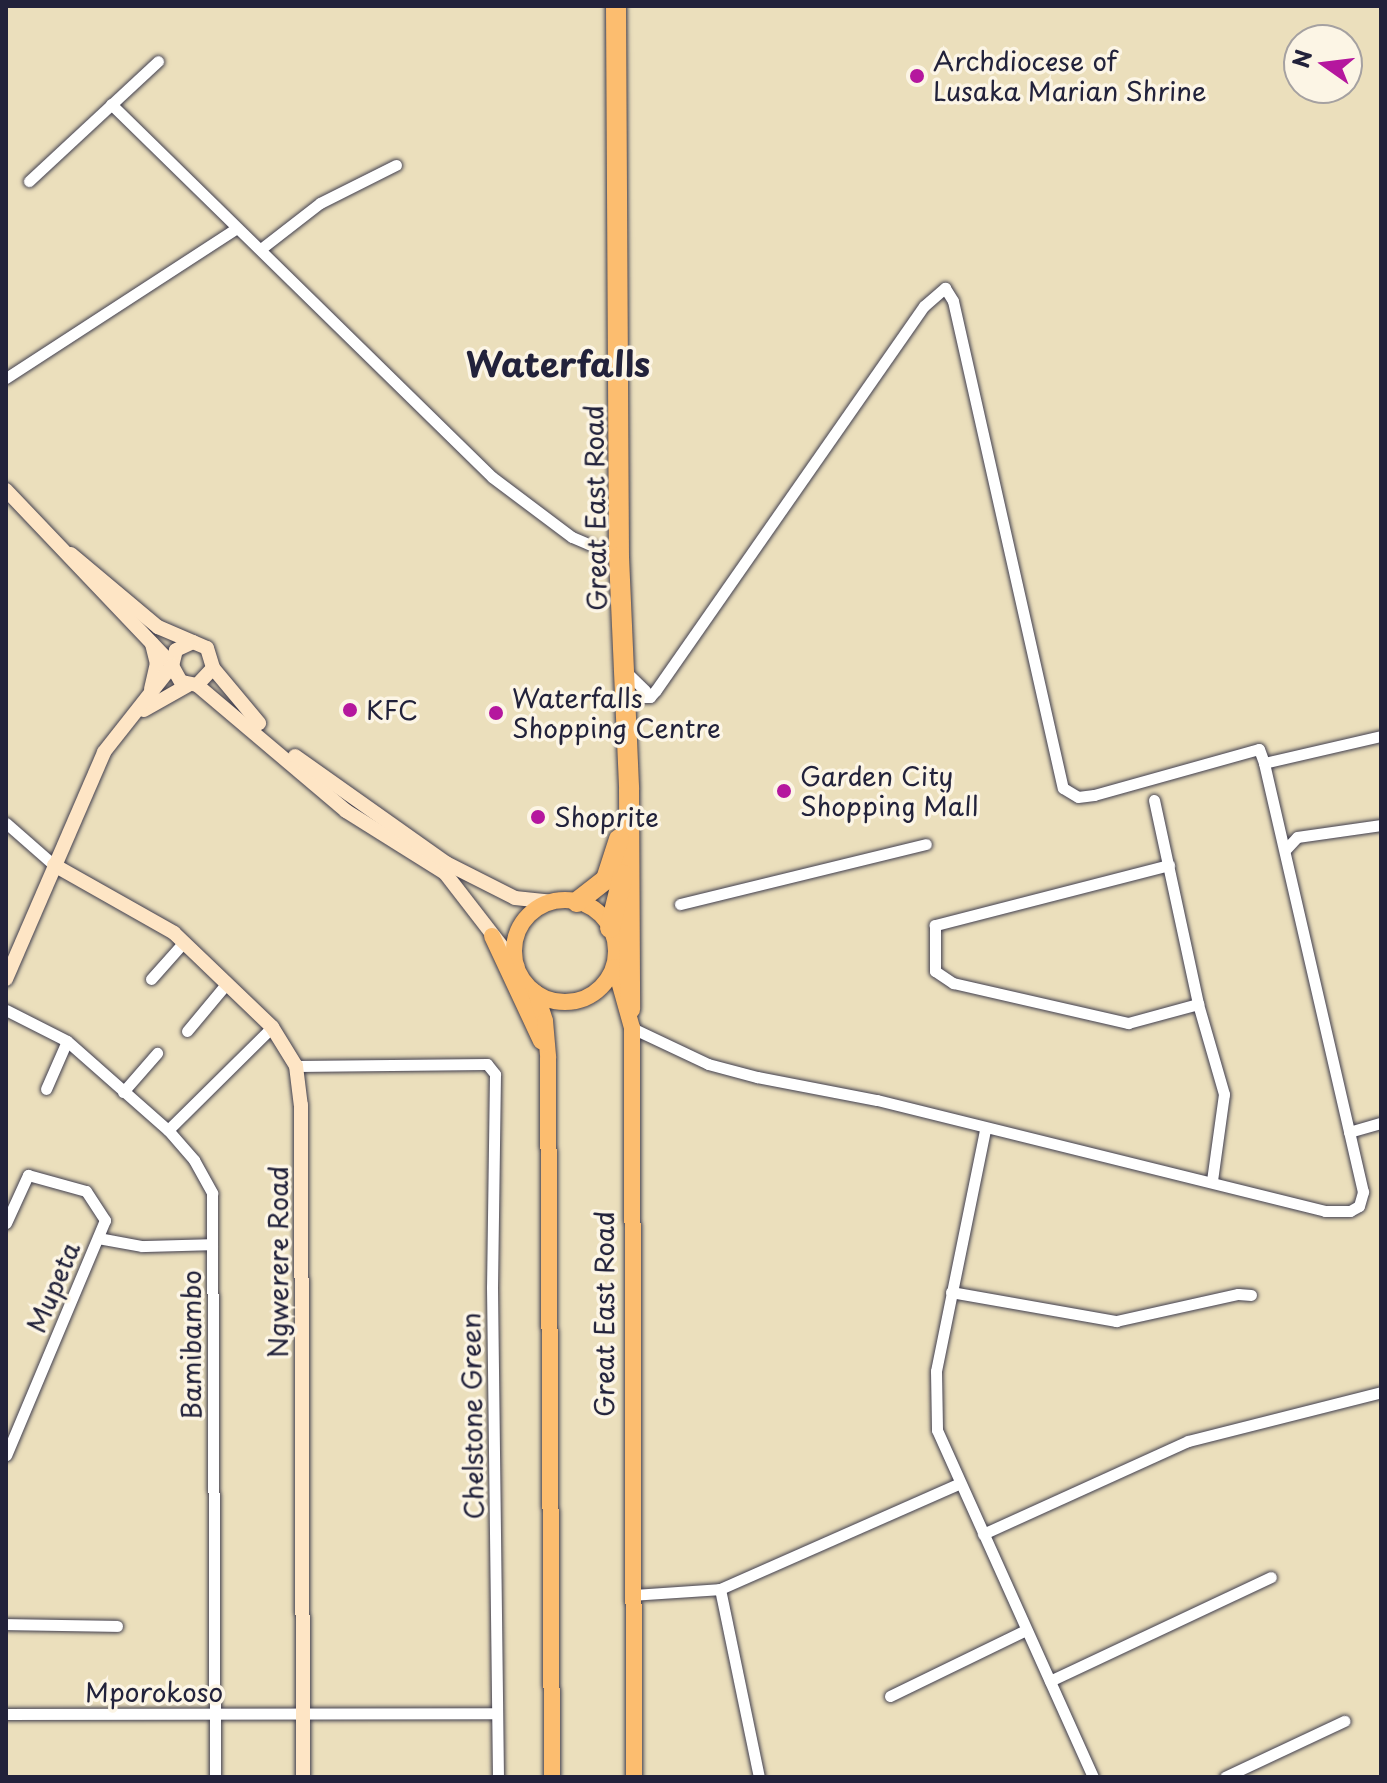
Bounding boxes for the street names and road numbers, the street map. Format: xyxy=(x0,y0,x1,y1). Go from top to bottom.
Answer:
street label: Great East Road xyxy=(578,404,612,612)
street label: Ngwerere Road xyxy=(262,1165,294,1359)
street label: Great East Road xyxy=(588,1211,620,1417)
street label: Mupeta xyxy=(20,1237,86,1337)
street label: Bamibambo xyxy=(175,1270,207,1420)
street label: Chelstone Green xyxy=(455,1311,489,1521)
street label: Mporokoso xyxy=(85,1676,223,1708)

